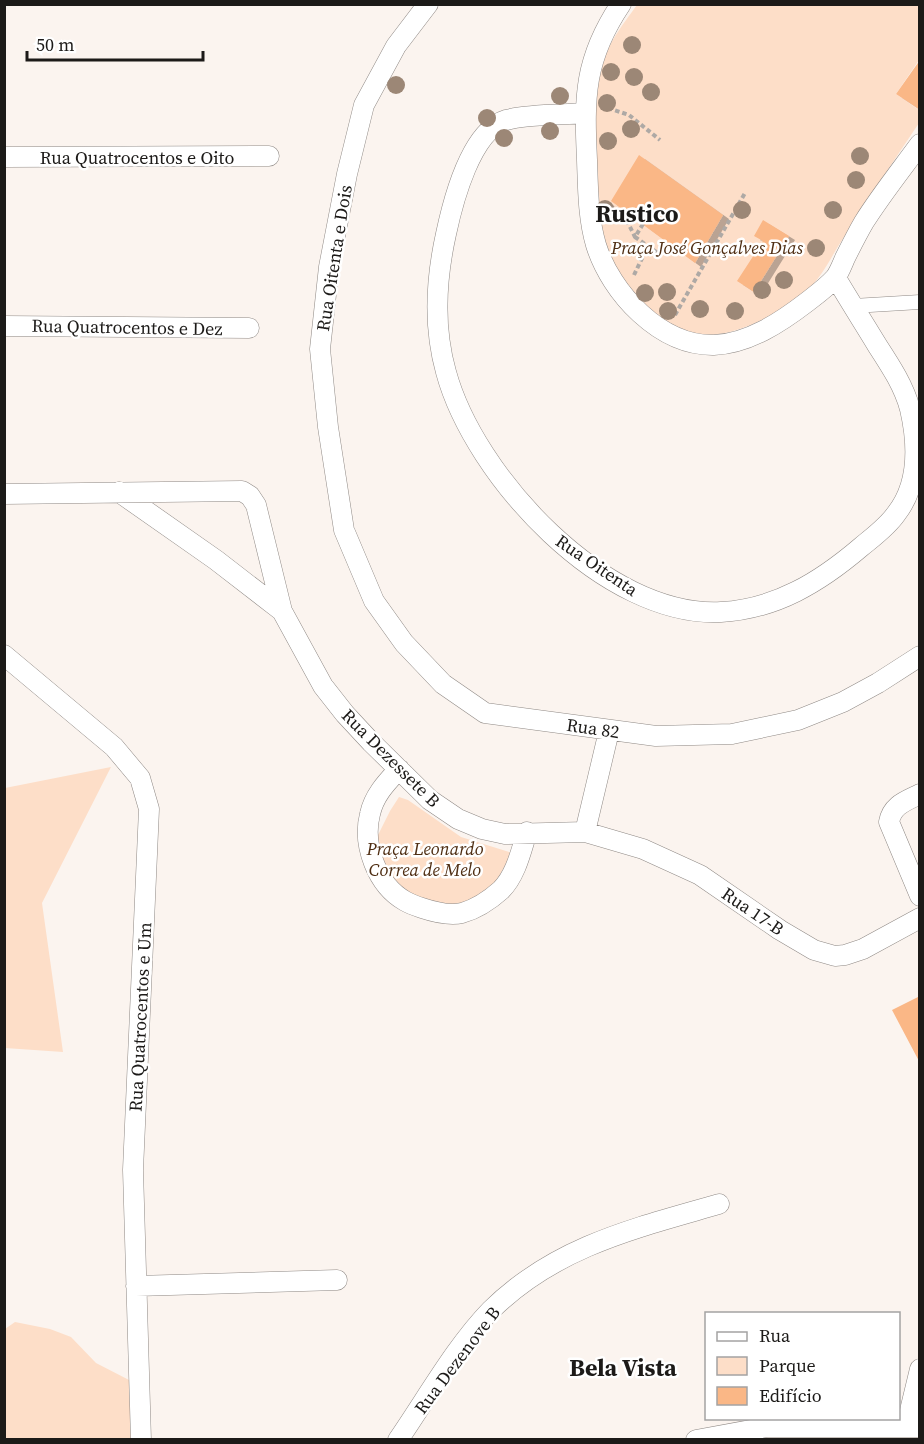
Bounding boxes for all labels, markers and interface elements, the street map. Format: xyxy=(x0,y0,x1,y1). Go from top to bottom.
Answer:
scale bar xyxy=(27,24,202,62)
text: 50 m xyxy=(36,32,74,57)
street label: Rua Quatrocentos e Oito xyxy=(40,145,234,170)
street label: Rua Oitenta e Dois xyxy=(310,183,358,333)
district label: Rustico xyxy=(595,197,679,230)
park label: Praça José Gonçalves Dias xyxy=(610,235,804,260)
street label: Rua Quatrocentos e Dez xyxy=(31,313,223,341)
street label: Rua Oitenta xyxy=(551,528,644,602)
street label: Rua Dezessete B xyxy=(336,703,446,813)
street label: Rua 82 xyxy=(565,712,621,744)
park label: Praça Leonardo Correa de Melo xyxy=(365,836,484,882)
street label: Rua 17-B xyxy=(717,881,789,941)
street label: Rua Quatrocentos e Um xyxy=(123,922,157,1112)
street label: Rua Dezenove B xyxy=(408,1301,506,1419)
legend xyxy=(705,1312,900,1420)
text: Rua xyxy=(759,1323,791,1348)
district label: Bela Vista xyxy=(569,1351,677,1384)
text: Parque xyxy=(759,1353,816,1378)
text: Edifício xyxy=(759,1383,822,1408)

